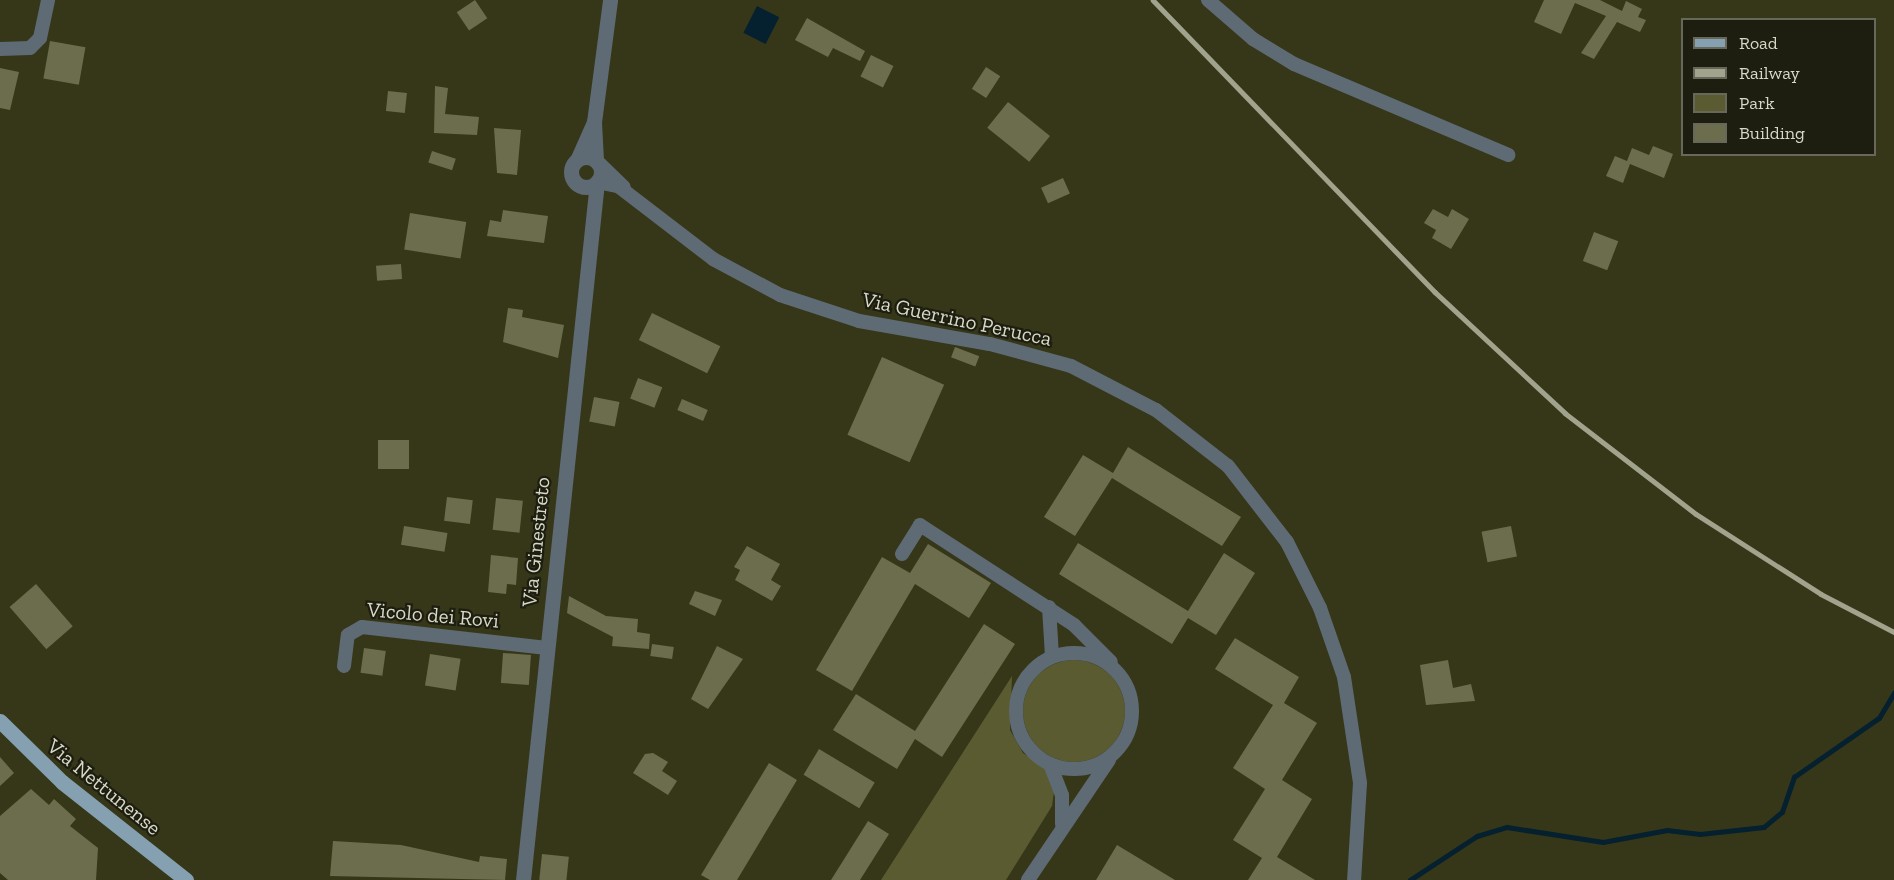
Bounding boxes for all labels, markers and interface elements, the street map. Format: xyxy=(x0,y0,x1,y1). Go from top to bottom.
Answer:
legend xyxy=(1681,18,1876,156)
text: Road xyxy=(1739,32,1778,54)
text: Railway xyxy=(1739,62,1800,84)
text: Park xyxy=(1739,92,1775,114)
text: Building xyxy=(1739,122,1805,144)
street label: Via Guerrino Perucca xyxy=(860,287,1054,351)
street label: Via Ginestreto xyxy=(517,476,555,608)
street label: Vicolo dei Rovi xyxy=(366,597,500,633)
street label: Via Nettunense xyxy=(42,733,166,841)

